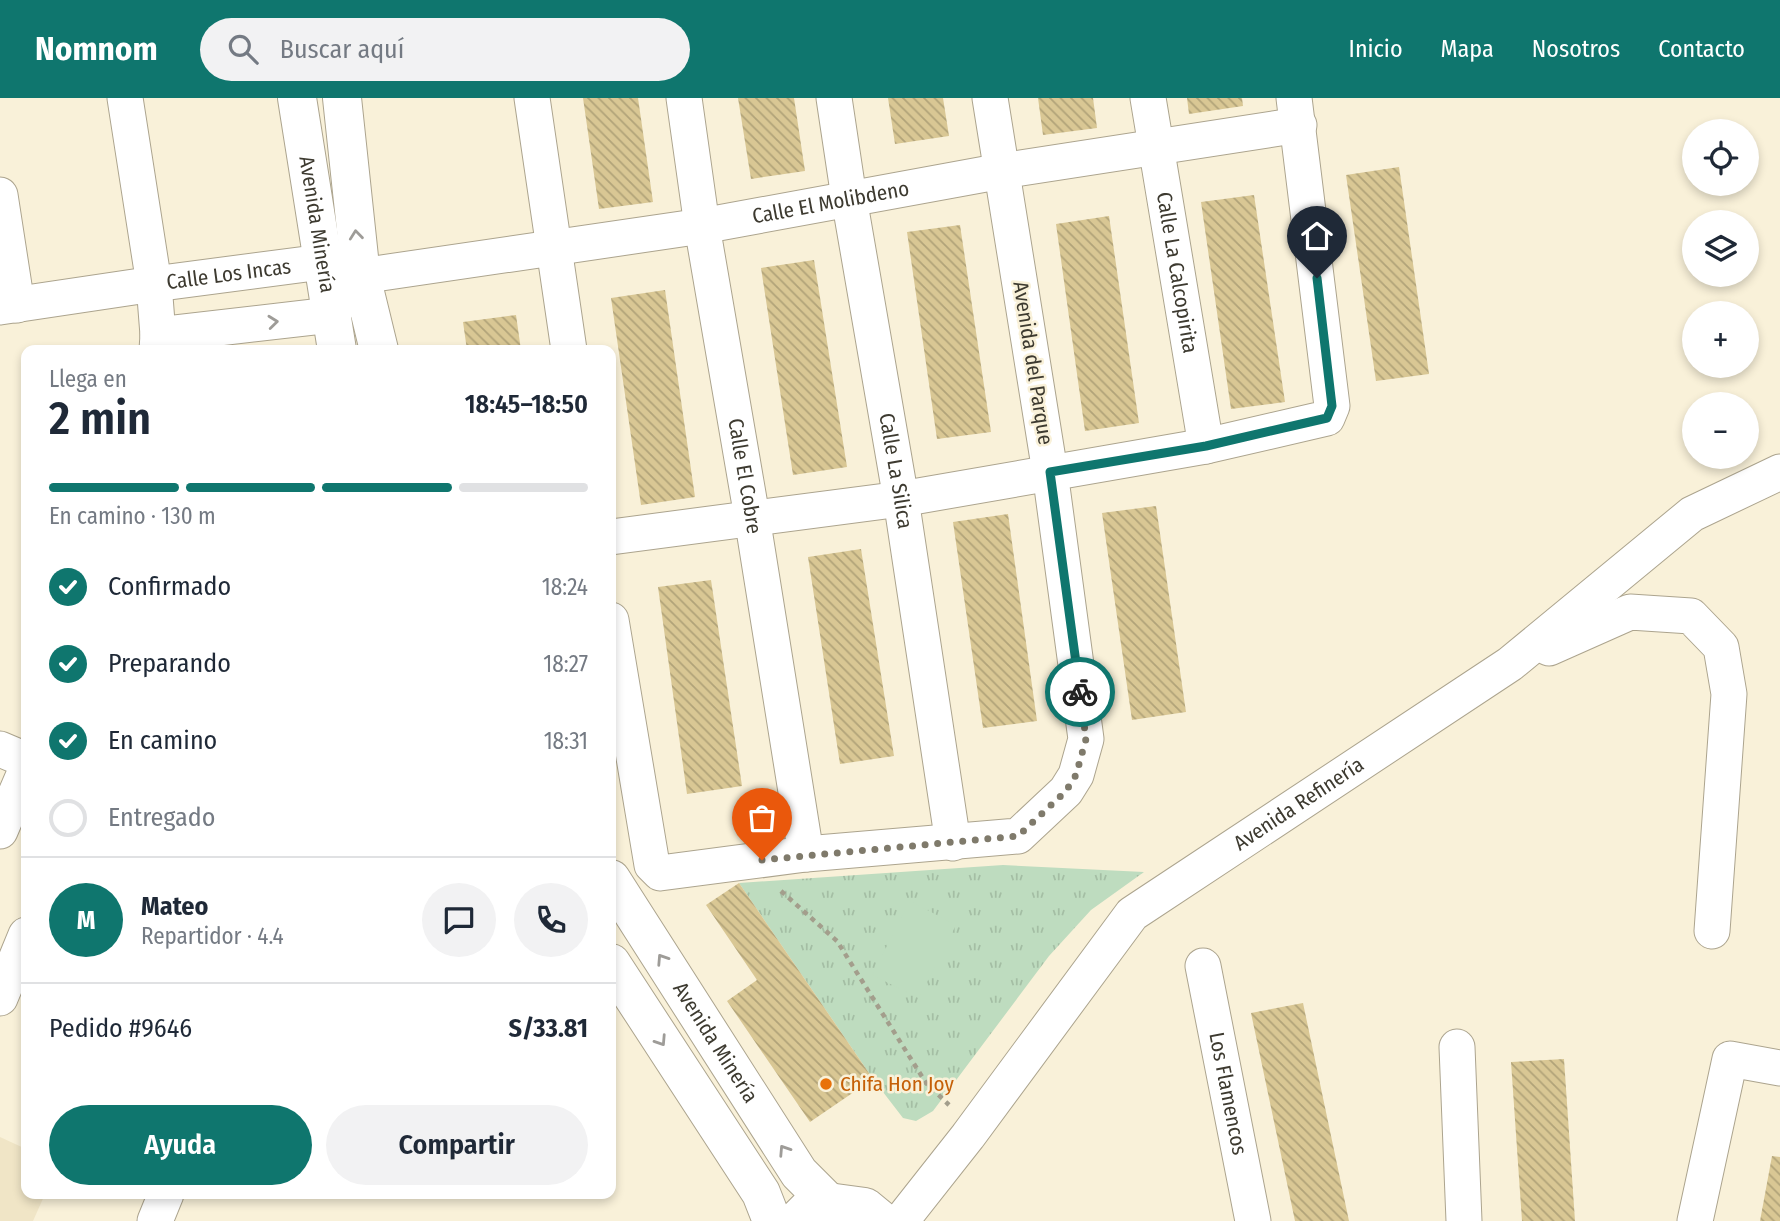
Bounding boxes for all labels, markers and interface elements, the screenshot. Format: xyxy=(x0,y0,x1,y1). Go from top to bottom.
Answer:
search box xyxy=(200,18,690,81)
text: Nomnom xyxy=(35,29,158,69)
icon: search xyxy=(224,30,262,68)
text: Buscar aquí xyxy=(280,34,404,65)
text: Inicio xyxy=(1349,35,1403,63)
text: Mapa xyxy=(1441,35,1494,63)
text: Nosotros xyxy=(1532,35,1620,63)
text: Contacto xyxy=(1658,35,1745,63)
map controls xyxy=(1682,119,1759,469)
button: locate xyxy=(1682,119,1759,196)
street label: Avenida Minería xyxy=(293,154,341,295)
street label: Calle El Molibdeno xyxy=(750,175,911,230)
street label: Calle La Calcopirita xyxy=(1151,190,1203,355)
pin xyxy=(1287,206,1347,278)
button: layers xyxy=(1682,210,1759,287)
icon: home xyxy=(1298,217,1336,255)
one-way arrow xyxy=(349,229,364,241)
street label: Calle Los Incas xyxy=(165,253,292,295)
street label: Avenida del Parque xyxy=(1007,279,1059,447)
button: + xyxy=(1682,301,1759,378)
one-way arrow xyxy=(267,314,279,329)
text: Llega en xyxy=(49,365,127,393)
text: 18:45–18:50 xyxy=(465,389,588,420)
text: 2 min xyxy=(49,391,151,446)
button: − xyxy=(1682,392,1759,469)
street label: Calle La Silica xyxy=(873,411,918,530)
street label: Calle El Cobre xyxy=(722,416,767,536)
text: En camino · 130 m xyxy=(49,502,216,530)
icon: check xyxy=(49,568,87,606)
text: Confirmado xyxy=(108,571,231,602)
text: 18:24 xyxy=(542,573,588,601)
icon: check xyxy=(49,645,87,683)
text: Preparando xyxy=(108,648,231,679)
text: 18:27 xyxy=(543,650,588,678)
courier xyxy=(1045,657,1115,727)
icon: bike xyxy=(1061,673,1099,711)
icon: check xyxy=(49,722,87,760)
text: En camino xyxy=(108,725,217,756)
text: 18:31 xyxy=(544,727,588,755)
street label: Avenida Refinería xyxy=(1229,751,1369,856)
pin xyxy=(732,788,792,860)
icon: bag xyxy=(743,799,781,837)
text: Entregado xyxy=(108,802,215,833)
button: chat xyxy=(422,883,496,957)
button: phone xyxy=(514,883,588,957)
text: Mateo xyxy=(141,891,208,922)
text: M xyxy=(77,905,95,936)
text: Repartidor · 4.4 xyxy=(141,922,284,950)
one-way arrow xyxy=(657,953,670,966)
street label: Avenida Minería xyxy=(667,977,764,1108)
text: Pedido #9646 xyxy=(49,1013,192,1044)
text: S/33.81 xyxy=(508,1013,588,1044)
street label: Los Flamencos xyxy=(1203,1030,1253,1157)
one-way arrow xyxy=(653,1033,666,1046)
place label: Chifa Hon Joy xyxy=(840,1071,954,1097)
marker: Chifa Hon Joy xyxy=(818,1076,834,1092)
button: Ayuda xyxy=(49,1105,312,1185)
button: Compartir xyxy=(326,1105,588,1185)
one-way arrow xyxy=(780,1145,793,1158)

